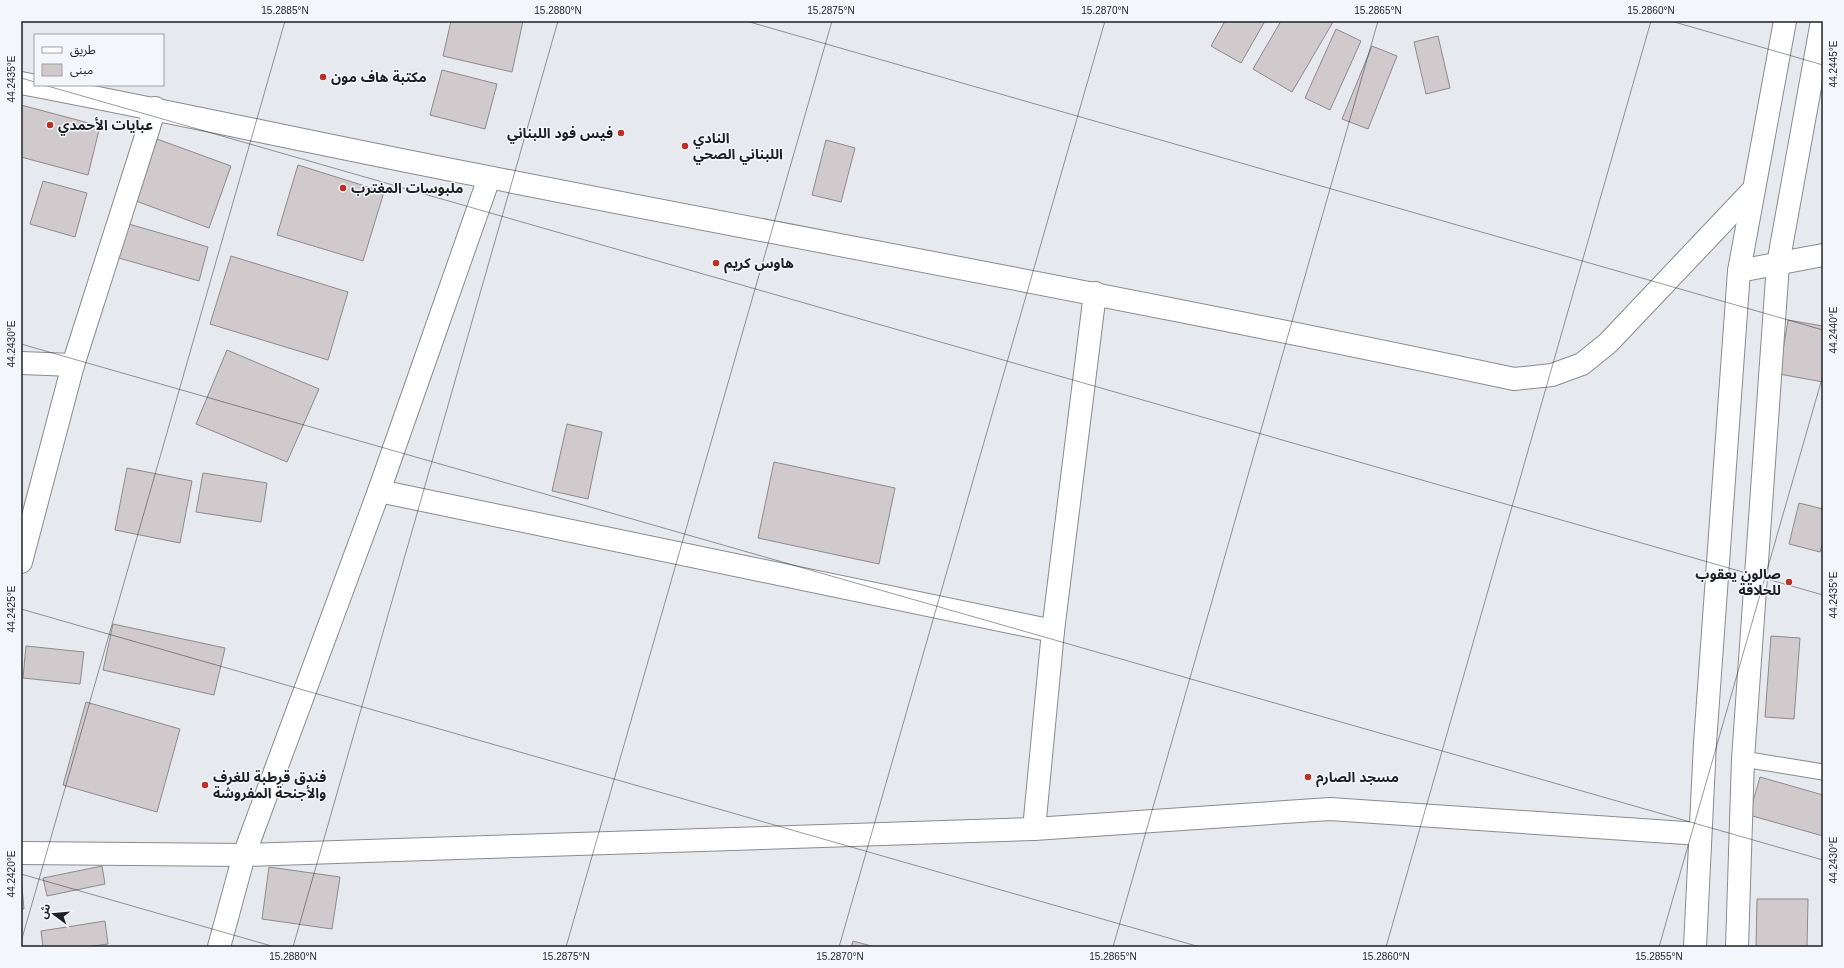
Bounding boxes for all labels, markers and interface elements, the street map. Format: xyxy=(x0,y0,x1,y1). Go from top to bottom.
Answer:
text: 15.2885°N xyxy=(261,5,309,16)
text: 15.2880°N xyxy=(534,5,582,16)
text: 15.2875°N xyxy=(807,5,855,16)
text: 15.2870°N xyxy=(1081,5,1129,16)
text: 15.2865°N xyxy=(1354,5,1402,16)
text: 15.2860°N xyxy=(1627,5,1675,16)
legend xyxy=(34,34,164,86)
text: 44.2445°E xyxy=(1828,40,1839,87)
text: طريق xyxy=(70,43,96,58)
text: 44.2435°E xyxy=(6,55,17,102)
text: مبنى xyxy=(70,63,93,77)
place label: مكتبة هاف مون xyxy=(331,69,427,85)
marker: مكتبة هاف مون xyxy=(318,72,328,82)
place label: عبايات الأحمدي xyxy=(58,117,153,136)
marker: عبايات الأحمدي xyxy=(45,120,55,130)
place label: فيس فود اللبناني xyxy=(507,125,613,144)
marker: فيس فود اللبناني xyxy=(616,128,626,138)
place label: النادي اللبناني الصحي xyxy=(693,130,783,165)
marker: النادي اللبناني الصحي xyxy=(680,141,690,151)
place label: ملبوسات المغترب xyxy=(351,180,463,197)
marker: ملبوسات المغترب xyxy=(338,183,348,193)
place label: هاوس كريم xyxy=(724,255,794,274)
marker: هاوس كريم xyxy=(711,258,721,268)
text: 44.2440°E xyxy=(1828,306,1839,353)
text: 44.2430°E xyxy=(6,320,17,367)
place label: صالون يعقوب للحلاقة xyxy=(1695,566,1781,598)
text: 44.2435°E xyxy=(1828,571,1839,618)
marker: صالون يعقوب للحلاقة xyxy=(1784,577,1794,587)
text: 44.2425°E xyxy=(6,585,17,632)
place label: فندق قرطبة للغرف والأجنحة المفروشة xyxy=(213,769,326,802)
place label: مسجد الصارم xyxy=(1316,769,1399,788)
marker: مسجد الصارم xyxy=(1303,772,1313,782)
marker: فندق قرطبة للغرف والأجنحة المفروشة xyxy=(200,780,210,790)
text: 44.2430°E xyxy=(1828,836,1839,883)
text: 44.2420°E xyxy=(6,850,17,897)
north arrow xyxy=(34,894,74,934)
text: ش xyxy=(37,902,53,920)
text: 15.2880°N xyxy=(269,951,317,962)
text: 15.2875°N xyxy=(542,951,590,962)
text: 15.2870°N xyxy=(816,951,864,962)
text: 15.2865°N xyxy=(1089,951,1137,962)
text: 15.2860°N xyxy=(1362,951,1410,962)
text: 15.2855°N xyxy=(1635,951,1683,962)

